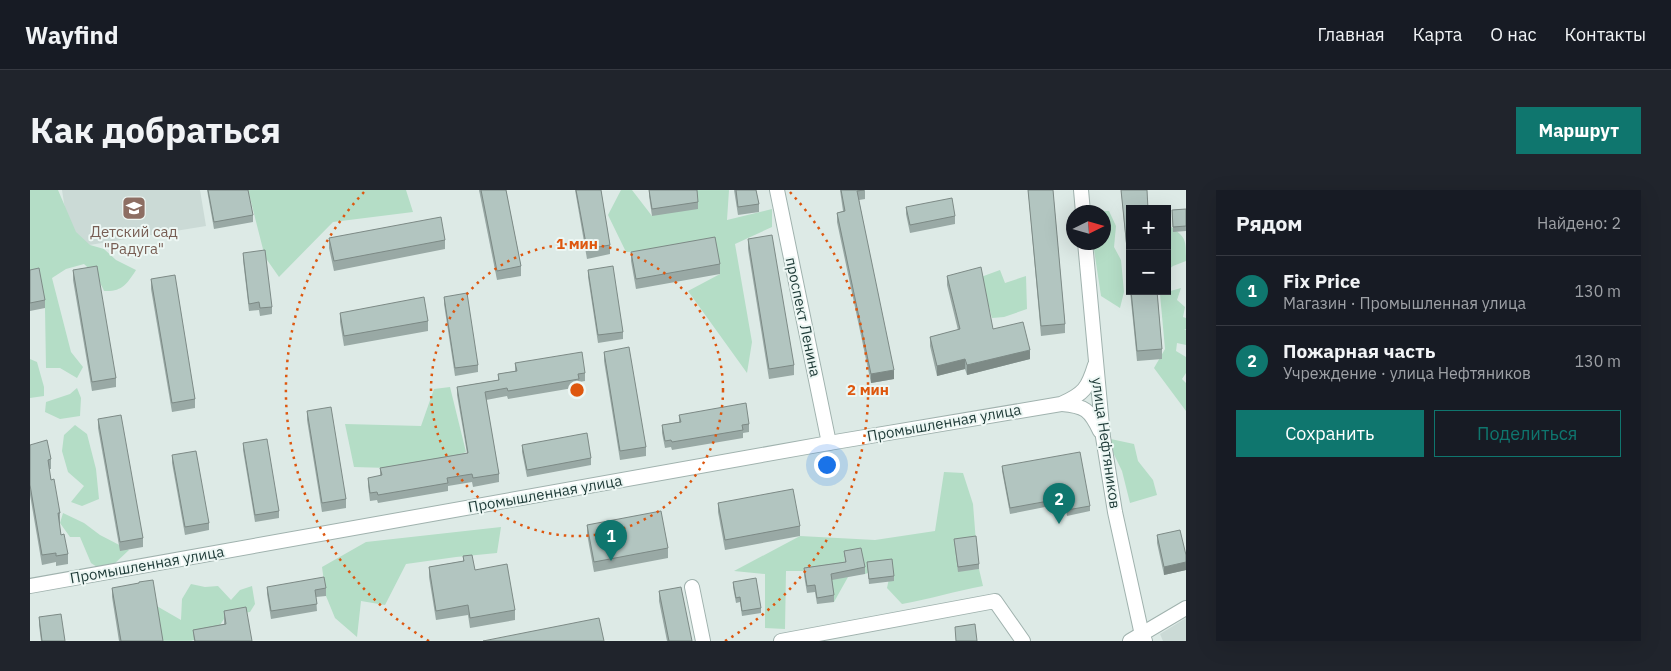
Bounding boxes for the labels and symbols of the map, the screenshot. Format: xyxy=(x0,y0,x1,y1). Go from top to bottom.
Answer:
school or university icon: Детский сад "Радуга" xyxy=(121,195,147,221)
north arrow xyxy=(1066,205,1111,250)
place label: Детский сад "Радуга" xyxy=(90,222,178,258)
text: 1 мин xyxy=(556,234,598,253)
street label: проспект Ленина xyxy=(782,255,825,378)
street label: улица Нефтяников xyxy=(1088,376,1125,510)
text: 2 мин xyxy=(847,380,889,399)
centre of rings xyxy=(568,381,586,399)
street label: Промышленная улица xyxy=(865,400,1023,445)
your location xyxy=(814,452,840,478)
street label: Промышленная улица xyxy=(466,471,624,516)
pin: 2 xyxy=(1043,483,1075,524)
pin: 1 xyxy=(595,520,627,561)
street label: Промышленная улица xyxy=(68,542,226,587)

